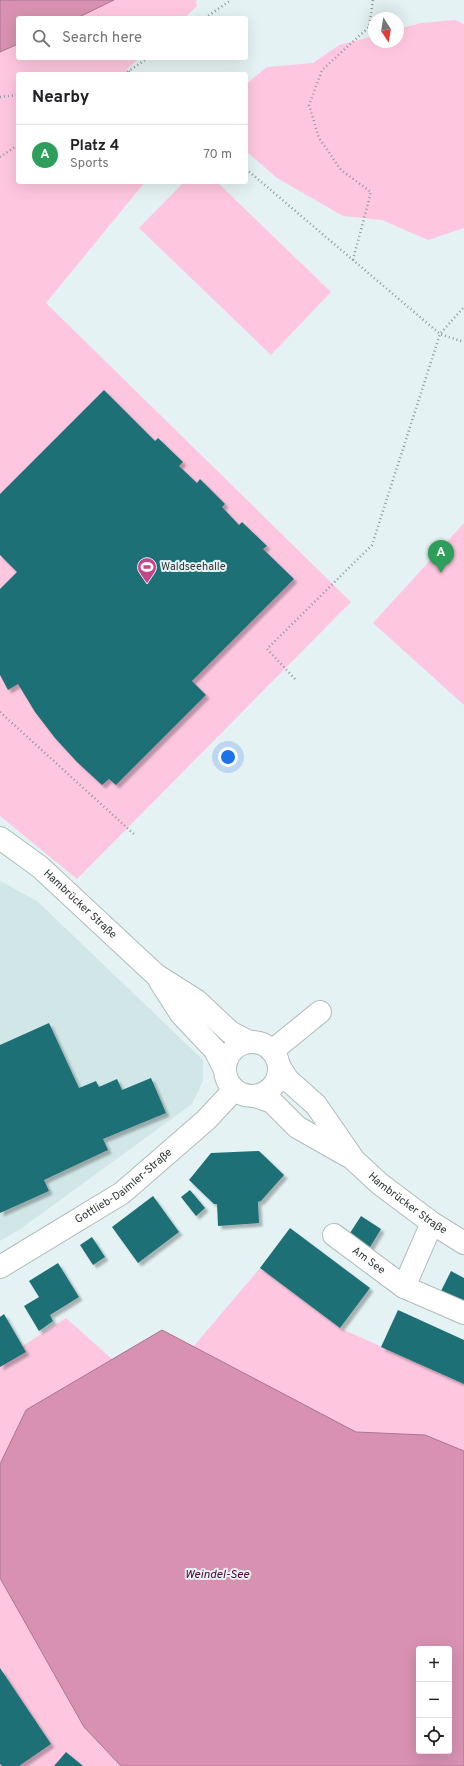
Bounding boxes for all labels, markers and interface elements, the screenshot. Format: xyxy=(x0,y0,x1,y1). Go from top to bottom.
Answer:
north arrow xyxy=(368,12,404,48)
search box xyxy=(16,16,248,60)
icon: search xyxy=(30,27,52,49)
text: Search here xyxy=(62,29,142,48)
text: Nearby xyxy=(32,87,89,109)
text: Platz 4 xyxy=(70,137,119,156)
text: A xyxy=(40,147,50,163)
text: 70 m xyxy=(203,147,232,163)
text: Sports xyxy=(70,156,109,172)
pin: A xyxy=(428,540,454,573)
sports icon: Waldseehalle xyxy=(136,556,158,584)
place label: Waldseehalle xyxy=(161,560,226,574)
your location xyxy=(218,747,238,767)
street label: Hambrücker Straße xyxy=(40,867,120,942)
street label: Gottlieb-Daimler-Straße xyxy=(72,1145,175,1227)
street label: Hambrücker Straße xyxy=(365,1169,450,1238)
street label: Am See xyxy=(349,1244,388,1278)
water label: Weindel-See xyxy=(185,1567,250,1583)
map controls xyxy=(416,1646,452,1754)
button: + xyxy=(416,1646,452,1682)
button: − xyxy=(416,1682,452,1718)
button: locate xyxy=(416,1718,452,1754)

